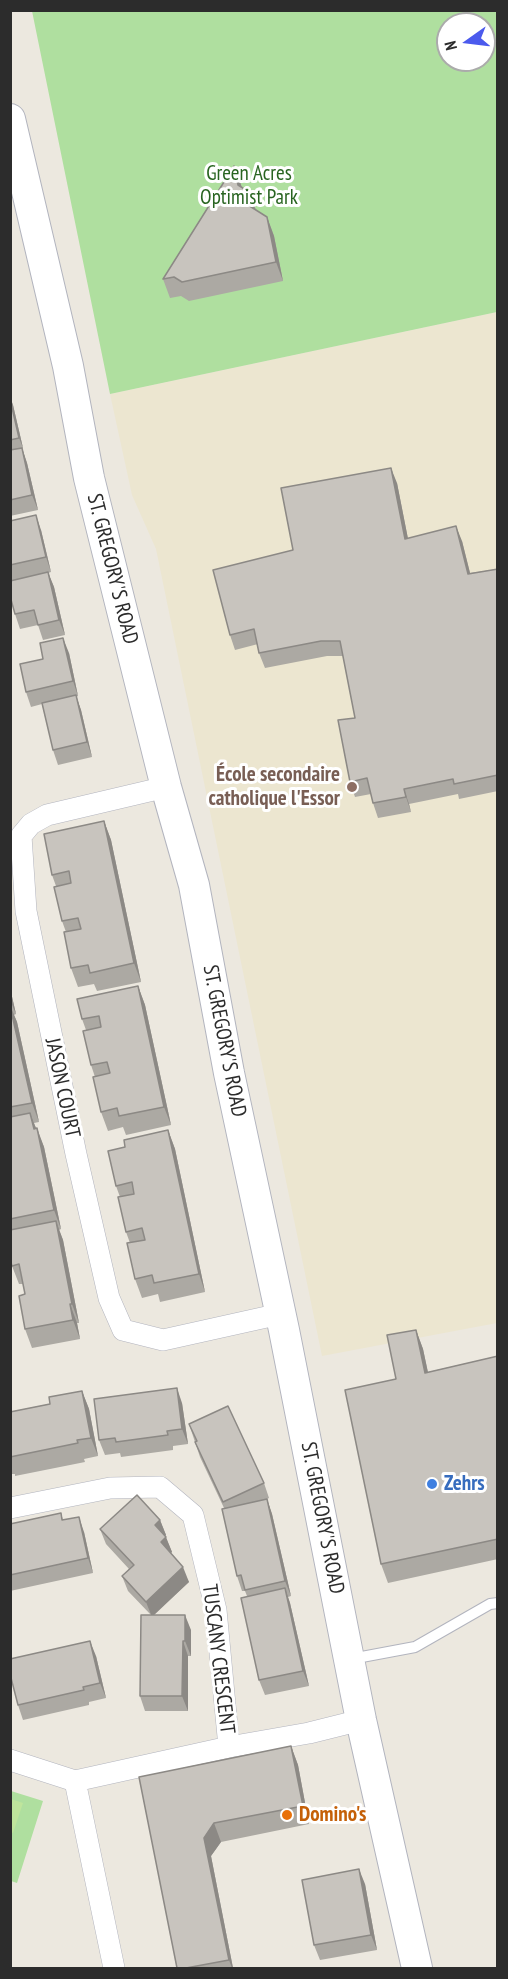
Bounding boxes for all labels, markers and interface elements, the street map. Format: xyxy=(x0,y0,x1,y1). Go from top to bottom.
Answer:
north arrow xyxy=(436,12,496,72)
text: N xyxy=(440,39,461,52)
park label: Green Acres Optimist Park xyxy=(200,161,298,211)
street label: ST. GREGORY'S ROAD xyxy=(81,491,143,647)
place label: École secondaire catholique l'Essor xyxy=(208,762,340,812)
marker: École secondaire catholique l'Essor xyxy=(345,780,359,794)
street label: ST. GREGORY'S ROAD xyxy=(197,963,251,1119)
street label: JASON COURT xyxy=(39,1036,85,1140)
street label: ST. GREGORY'S ROAD xyxy=(295,1440,349,1596)
place label: Zehrs xyxy=(444,1471,485,1497)
marker: Zehrs xyxy=(425,1477,439,1491)
street label: TUSCANY CRESCENT xyxy=(196,1583,240,1735)
place label: Domino's xyxy=(299,1802,366,1828)
marker: Domino's xyxy=(280,1808,294,1822)

